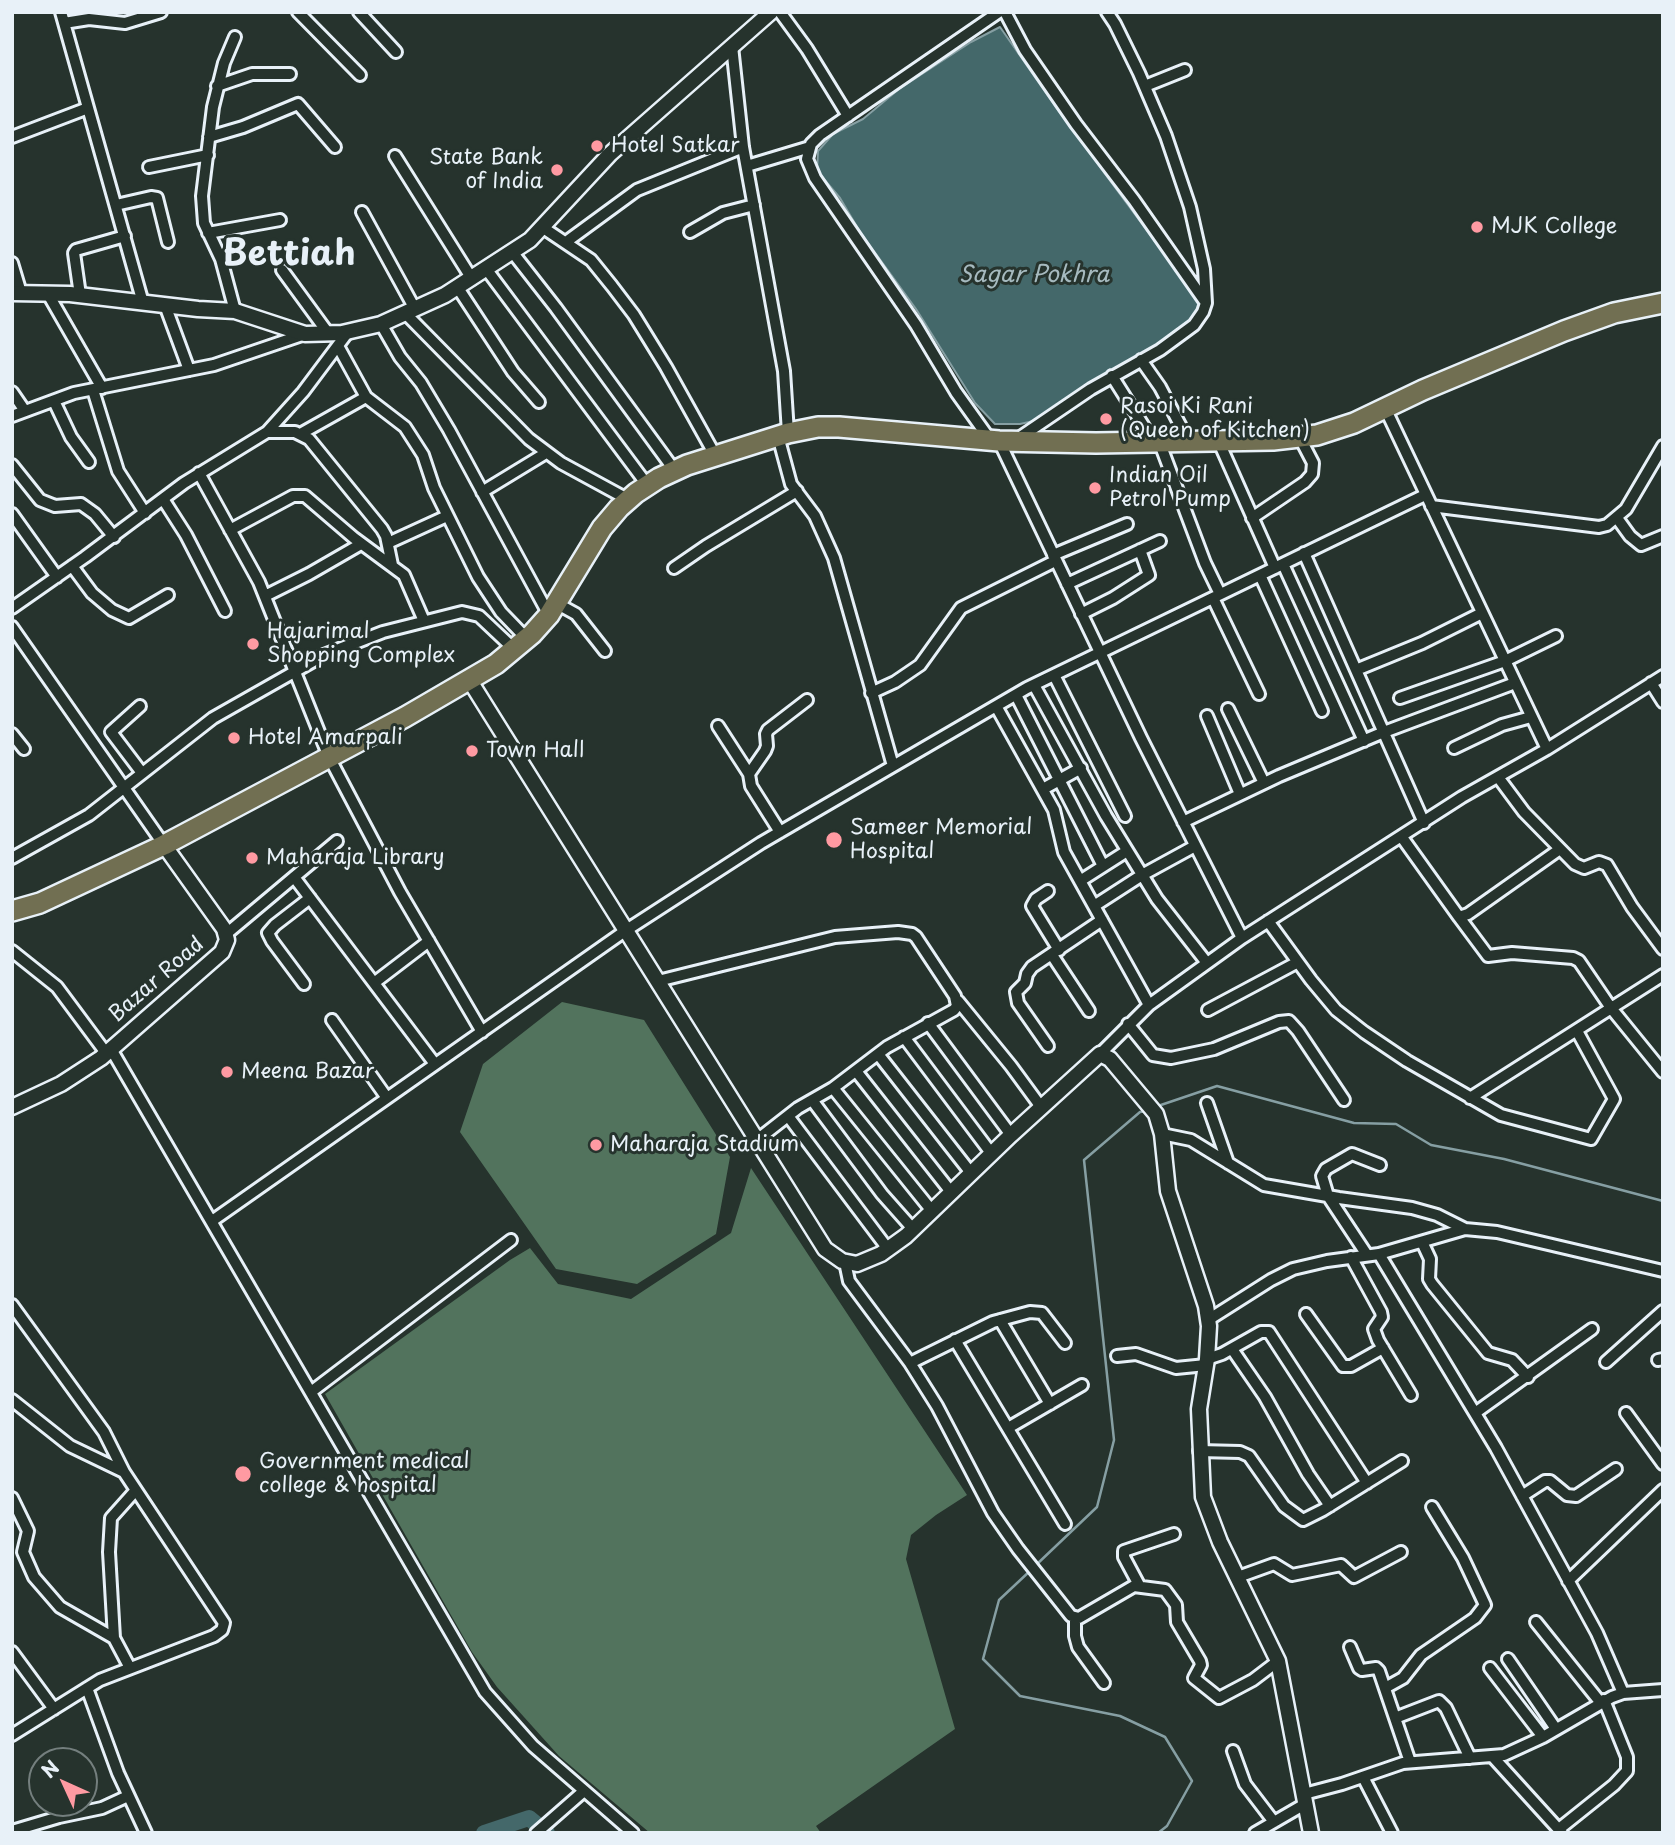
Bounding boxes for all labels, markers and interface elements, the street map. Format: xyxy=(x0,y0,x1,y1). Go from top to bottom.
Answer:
place label: Hotel Satkar xyxy=(611,133,740,159)
marker: Hotel Satkar xyxy=(589,138,605,154)
place label: State Bank of India xyxy=(429,145,543,195)
marker: State Bank of India xyxy=(549,162,565,178)
place label: MJK College xyxy=(1491,214,1617,240)
marker: MJK College xyxy=(1469,219,1485,235)
district label: Bettiah xyxy=(222,234,356,276)
water label: Sagar Pokhra xyxy=(959,262,1109,290)
place label: Rasoi Ki Rani (Queen of Kitchen) xyxy=(1120,394,1310,444)
marker: Rasoi Ki Rani (Queen of Kitchen) xyxy=(1098,411,1114,427)
place label: Indian Oil Petrol Pump xyxy=(1109,463,1231,513)
marker: Indian Oil Petrol Pump xyxy=(1087,480,1103,496)
place label: Hajarimal Shopping Complex xyxy=(267,619,455,669)
marker: Hajarimal Shopping Complex xyxy=(245,636,261,652)
place label: Hotel Amarpali xyxy=(248,725,403,751)
marker: Hotel Amarpali xyxy=(226,730,242,746)
place label: Town Hall xyxy=(486,738,585,764)
marker: Town Hall xyxy=(464,743,480,759)
place label: Sameer Memorial Hospital xyxy=(850,815,1032,865)
marker: Sameer Memorial Hospital xyxy=(824,830,844,850)
place label: Maharaja Library xyxy=(266,845,444,871)
marker: Maharaja Library xyxy=(244,850,260,866)
street label: Bazar Road xyxy=(104,932,210,1028)
place label: Meena Bazar xyxy=(241,1059,374,1085)
marker: Meena Bazar xyxy=(219,1064,235,1080)
place label: Maharaja Stadium xyxy=(610,1132,799,1158)
marker: Maharaja Stadium xyxy=(588,1137,604,1153)
place label: Government medical college & hospital xyxy=(259,1449,470,1499)
marker: Government medical college & hospital xyxy=(233,1464,253,1484)
north arrow xyxy=(28,1747,98,1817)
text: N xyxy=(34,1753,65,1784)

